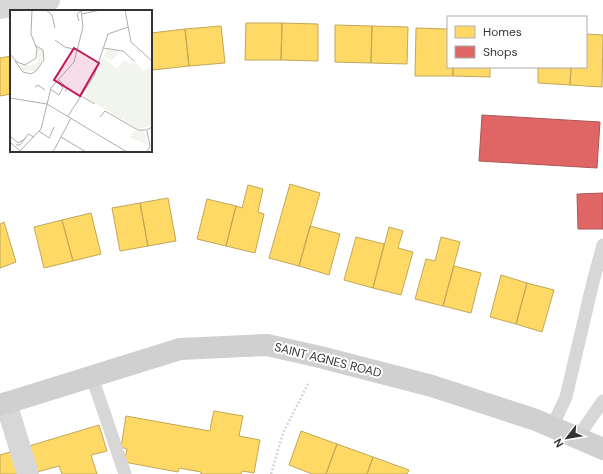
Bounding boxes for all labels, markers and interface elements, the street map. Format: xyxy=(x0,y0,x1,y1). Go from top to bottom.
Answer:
inset map xyxy=(10,10,152,152)
legend xyxy=(447,16,587,68)
text: Homes xyxy=(483,24,522,40)
text: Shops xyxy=(483,44,518,60)
street label: SAINT AGNES ROAD xyxy=(273,339,383,381)
north arrow xyxy=(547,418,587,458)
text: N xyxy=(550,436,566,450)

